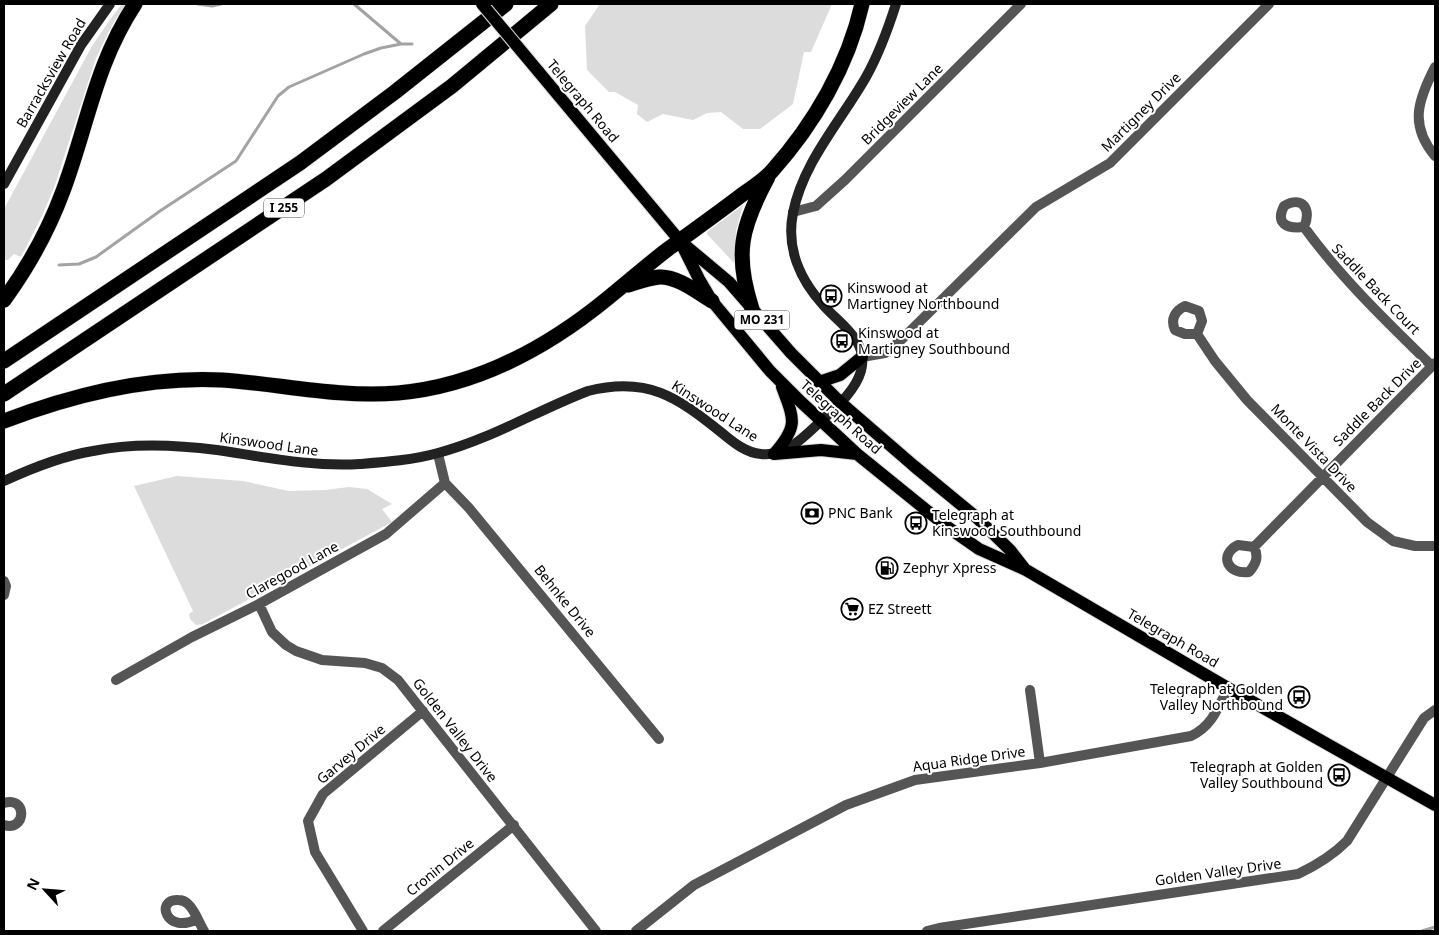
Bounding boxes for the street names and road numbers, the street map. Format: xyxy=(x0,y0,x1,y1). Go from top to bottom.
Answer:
street label: Barracksview Road xyxy=(11,14,90,131)
street label: Telegraph Road xyxy=(543,55,624,146)
street label: Bridgeview Lane xyxy=(857,59,947,149)
street label: Martigney Drive xyxy=(1097,68,1185,156)
road number: I 255 xyxy=(264,198,304,218)
street label: Saddle Back Court xyxy=(1328,239,1425,338)
road number: MO 231 xyxy=(734,310,790,330)
street label: Saddle Back Drive xyxy=(1328,353,1425,450)
street label: Kinswood Lane xyxy=(668,375,762,446)
street label: Telegraph Road xyxy=(797,375,886,458)
street label: Monte Vista Drive xyxy=(1267,399,1362,496)
street label: Kinswood Lane xyxy=(218,427,320,460)
street label: Claregood Lane xyxy=(242,536,342,603)
street label: Behnke Drive xyxy=(530,561,601,641)
street label: Telegraph Road xyxy=(1124,604,1222,671)
street label: Golden Valley Drive xyxy=(409,674,502,786)
street label: Garvey Drive xyxy=(312,719,389,788)
street label: Aqua Ridge Drive xyxy=(911,741,1027,776)
street label: Cronin Drive xyxy=(402,833,478,900)
street label: Golden Valley Drive xyxy=(1154,853,1282,890)

